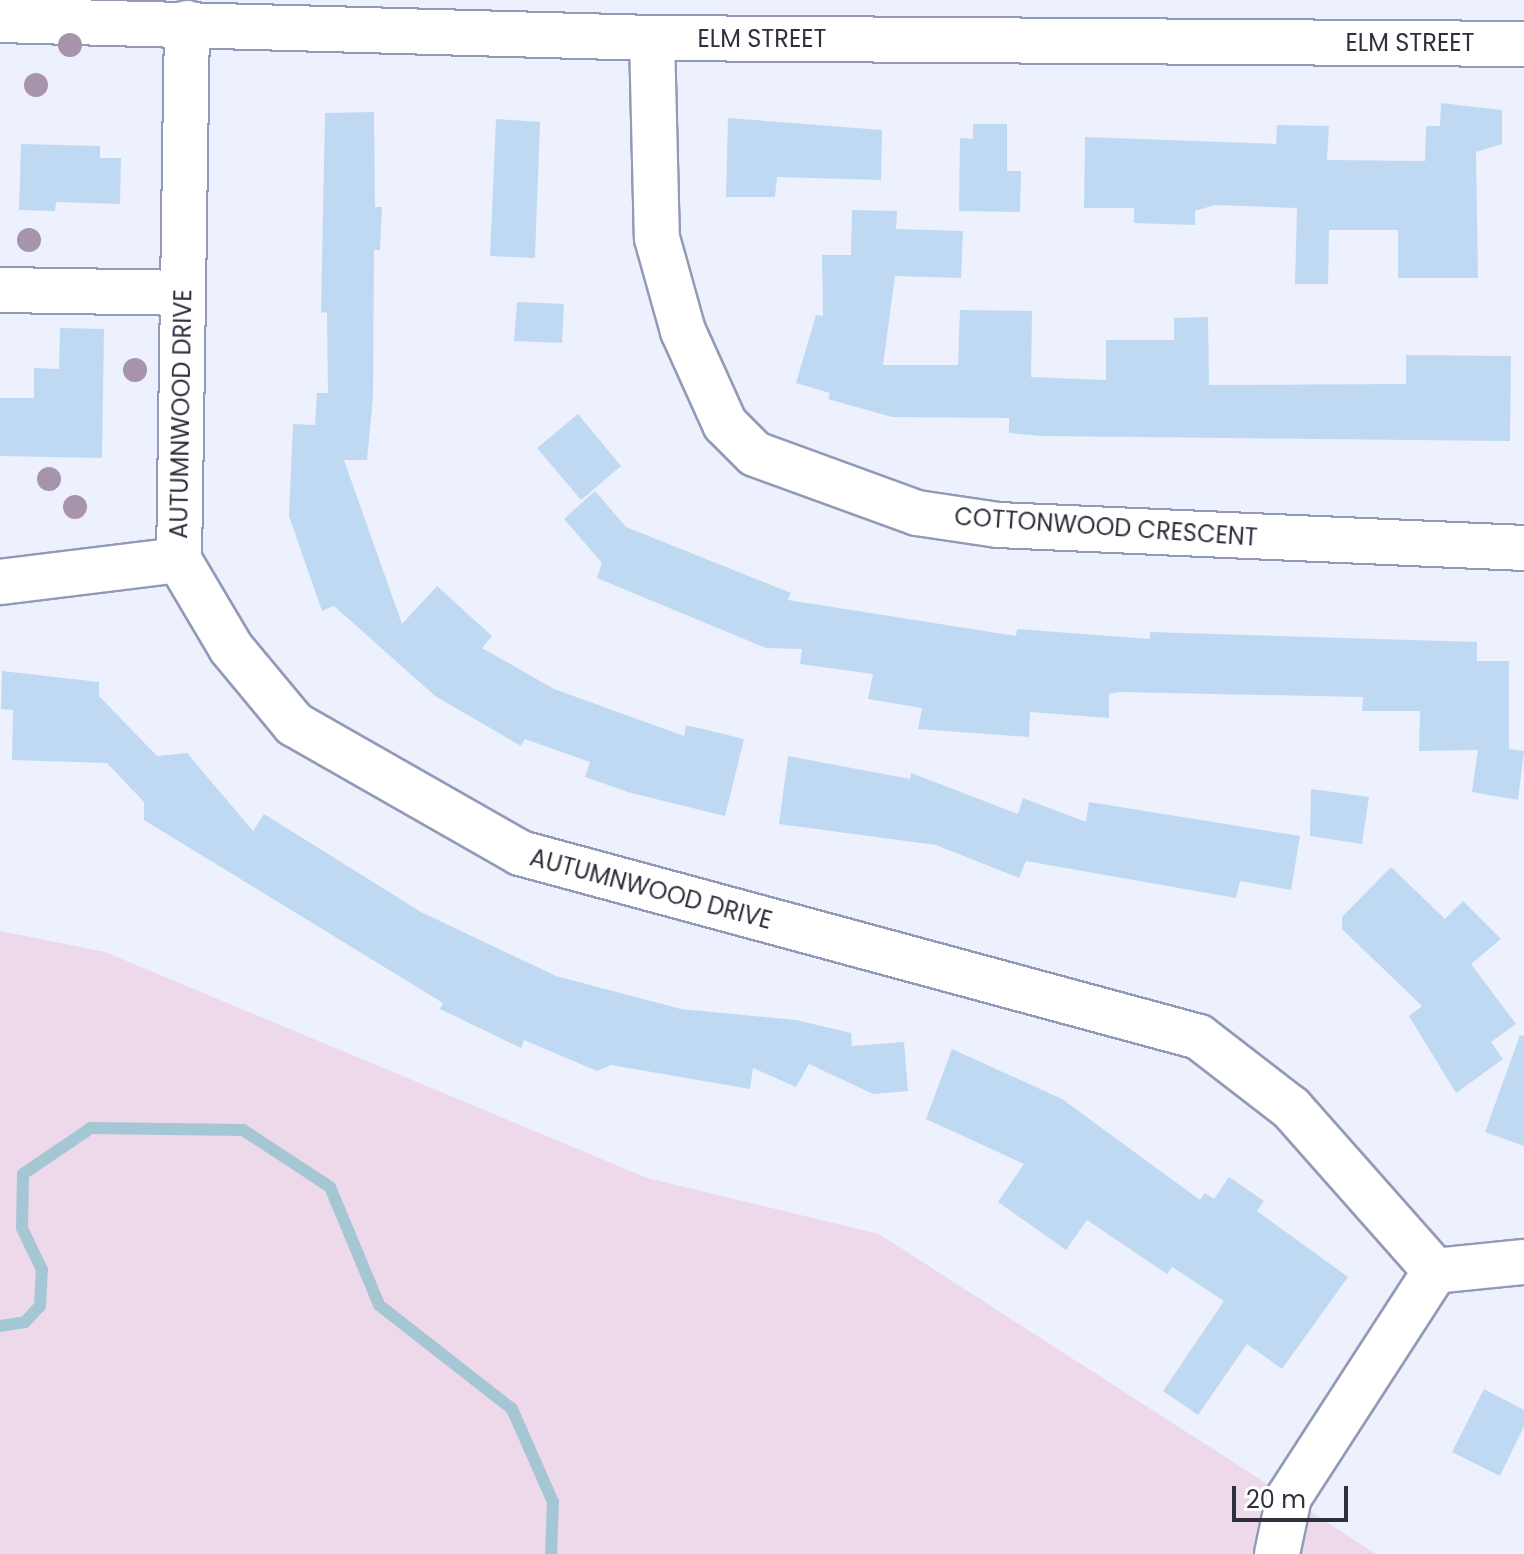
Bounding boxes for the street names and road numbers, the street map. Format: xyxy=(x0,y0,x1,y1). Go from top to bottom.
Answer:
street label: ELM STREET xyxy=(697,25,827,53)
street label: ELM STREET xyxy=(1345,29,1475,57)
street label: AUTUMNWOOD DRIVE xyxy=(164,289,198,539)
street label: COTTONWOOD CRESCENT xyxy=(953,502,1259,552)
street label: AUTUMNWOOD DRIVE xyxy=(527,843,775,935)

